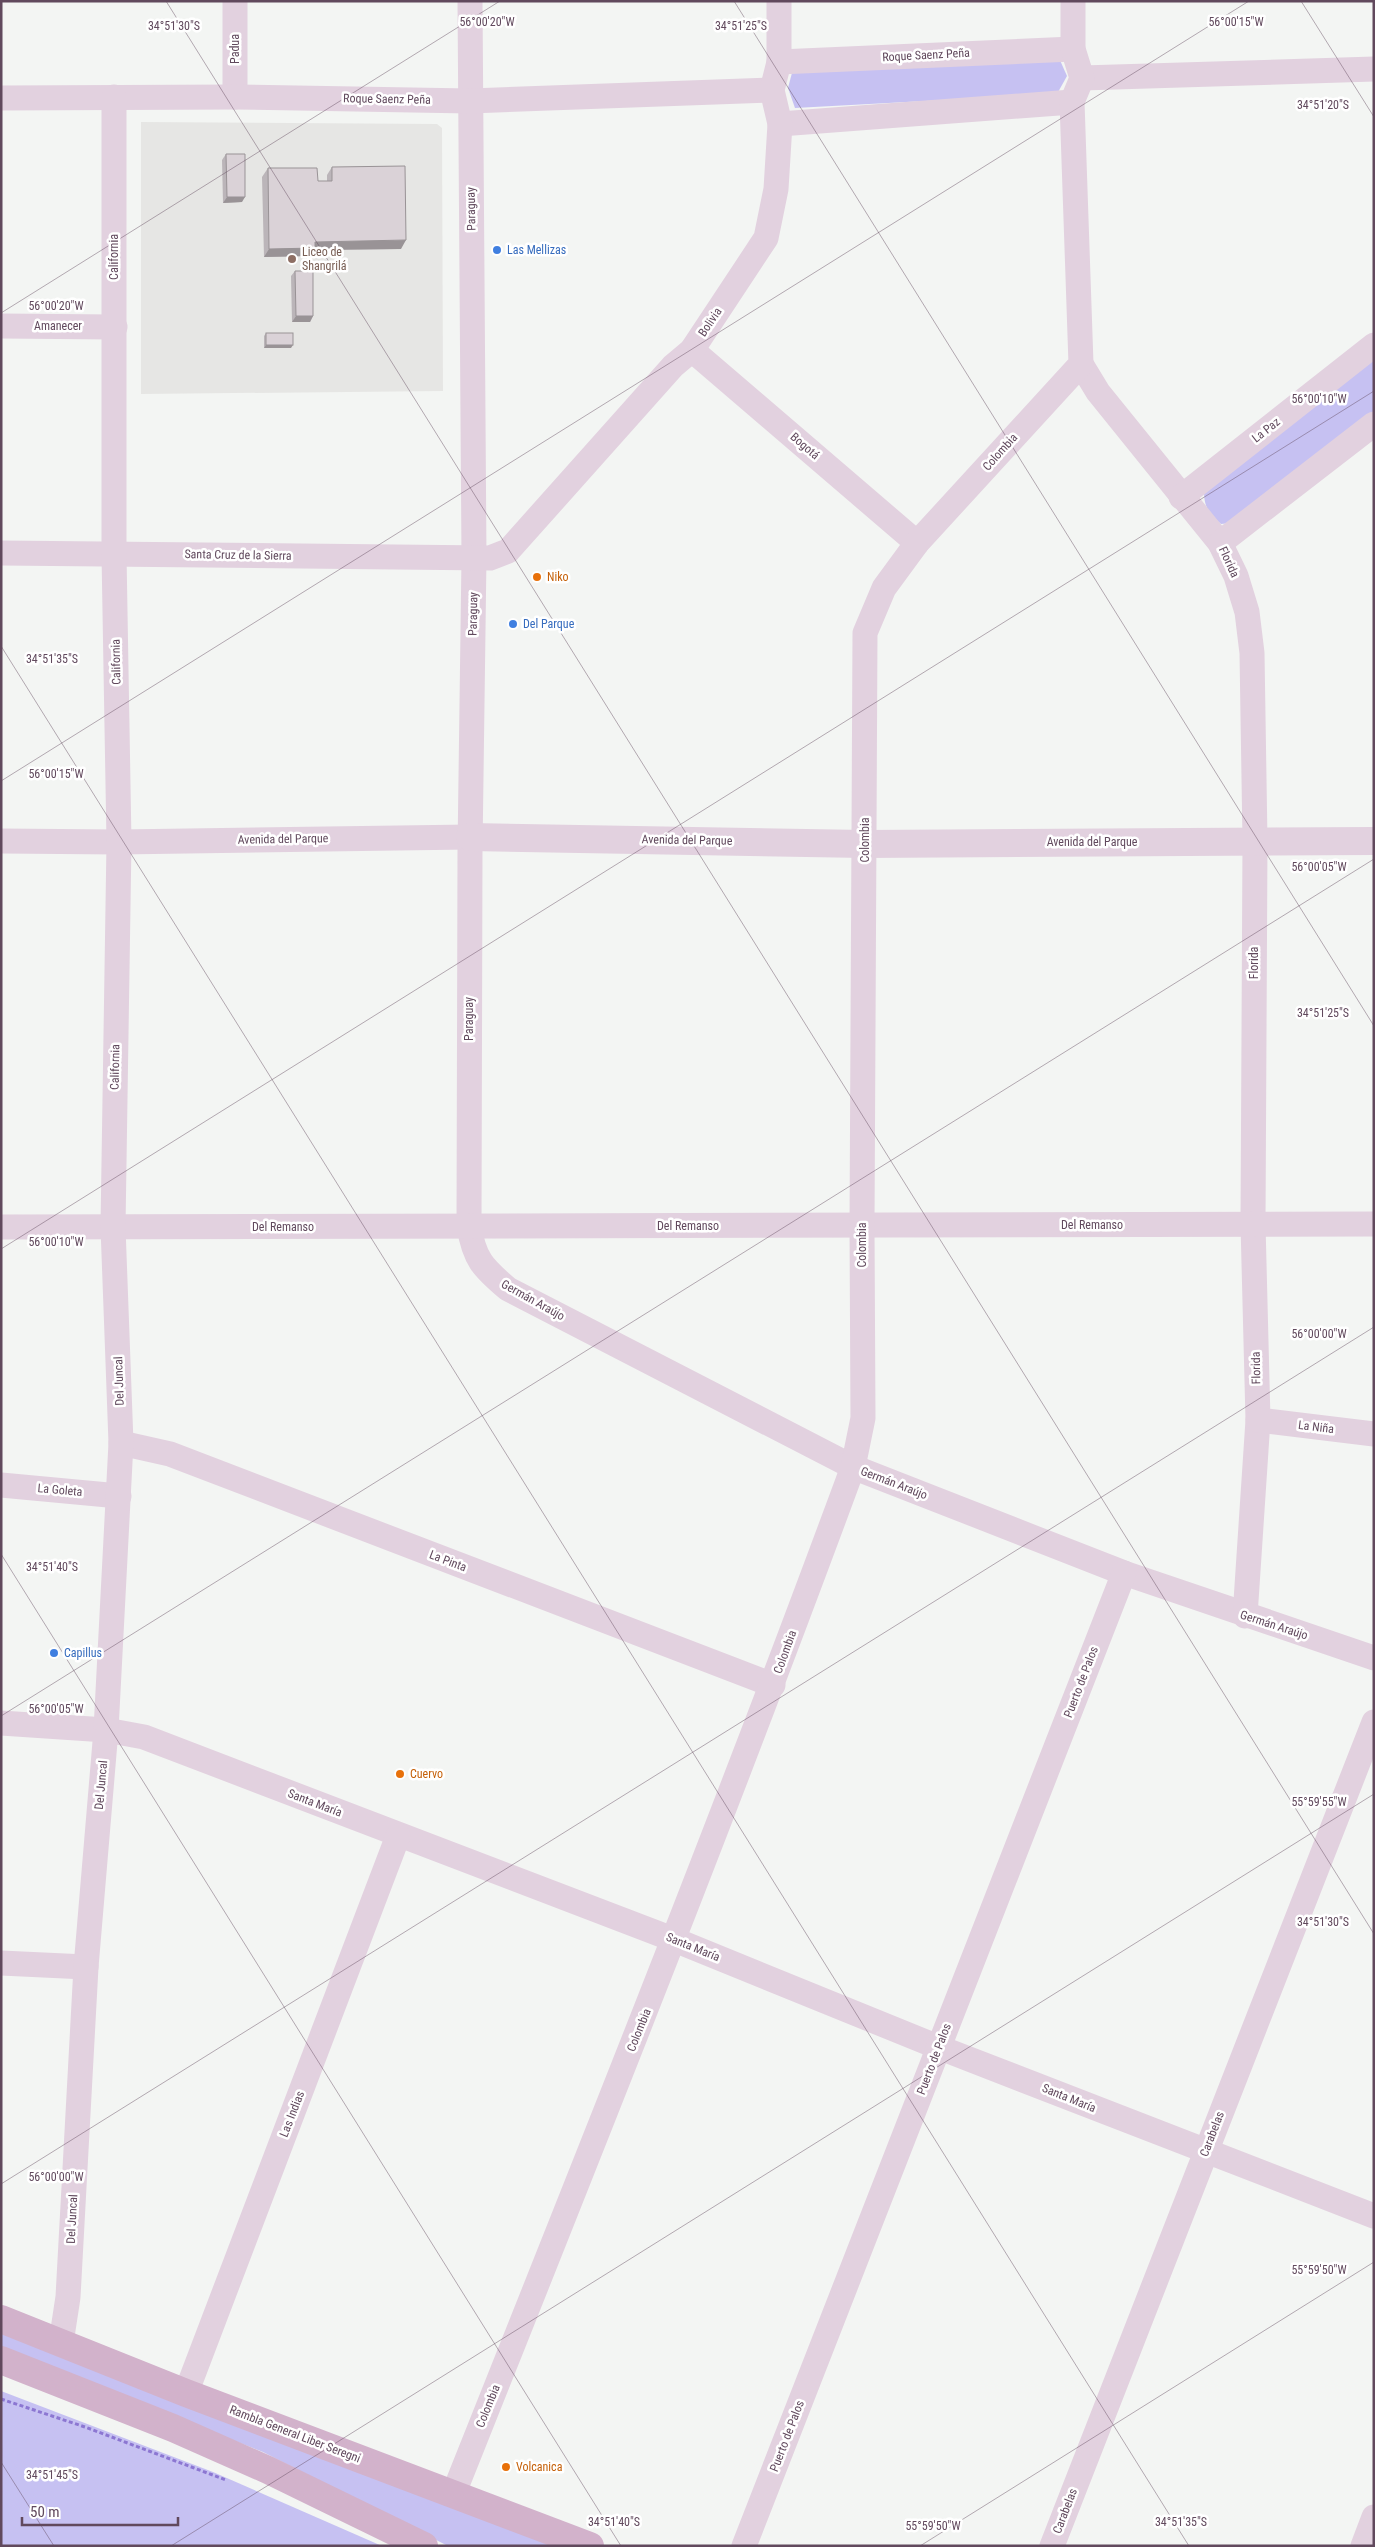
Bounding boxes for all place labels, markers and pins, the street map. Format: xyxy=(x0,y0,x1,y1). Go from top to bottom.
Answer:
place label: Las Mellizas xyxy=(507,243,566,257)
marker: Las Mellizas xyxy=(491,244,503,256)
place label: Liceo de Shangrilá xyxy=(302,245,347,273)
marker: Liceo de Shangrilá xyxy=(286,253,298,265)
place label: Niko xyxy=(547,570,569,584)
marker: Niko xyxy=(531,571,543,583)
place label: Del Parque xyxy=(523,617,575,631)
marker: Del Parque xyxy=(507,618,519,630)
place label: Capillus xyxy=(64,1646,102,1660)
marker: Capillus xyxy=(48,1647,60,1659)
place label: Cuervo xyxy=(410,1767,443,1781)
marker: Cuervo xyxy=(394,1768,406,1780)
place label: Volcanica xyxy=(516,2460,563,2474)
marker: Volcanica xyxy=(500,2461,512,2473)

